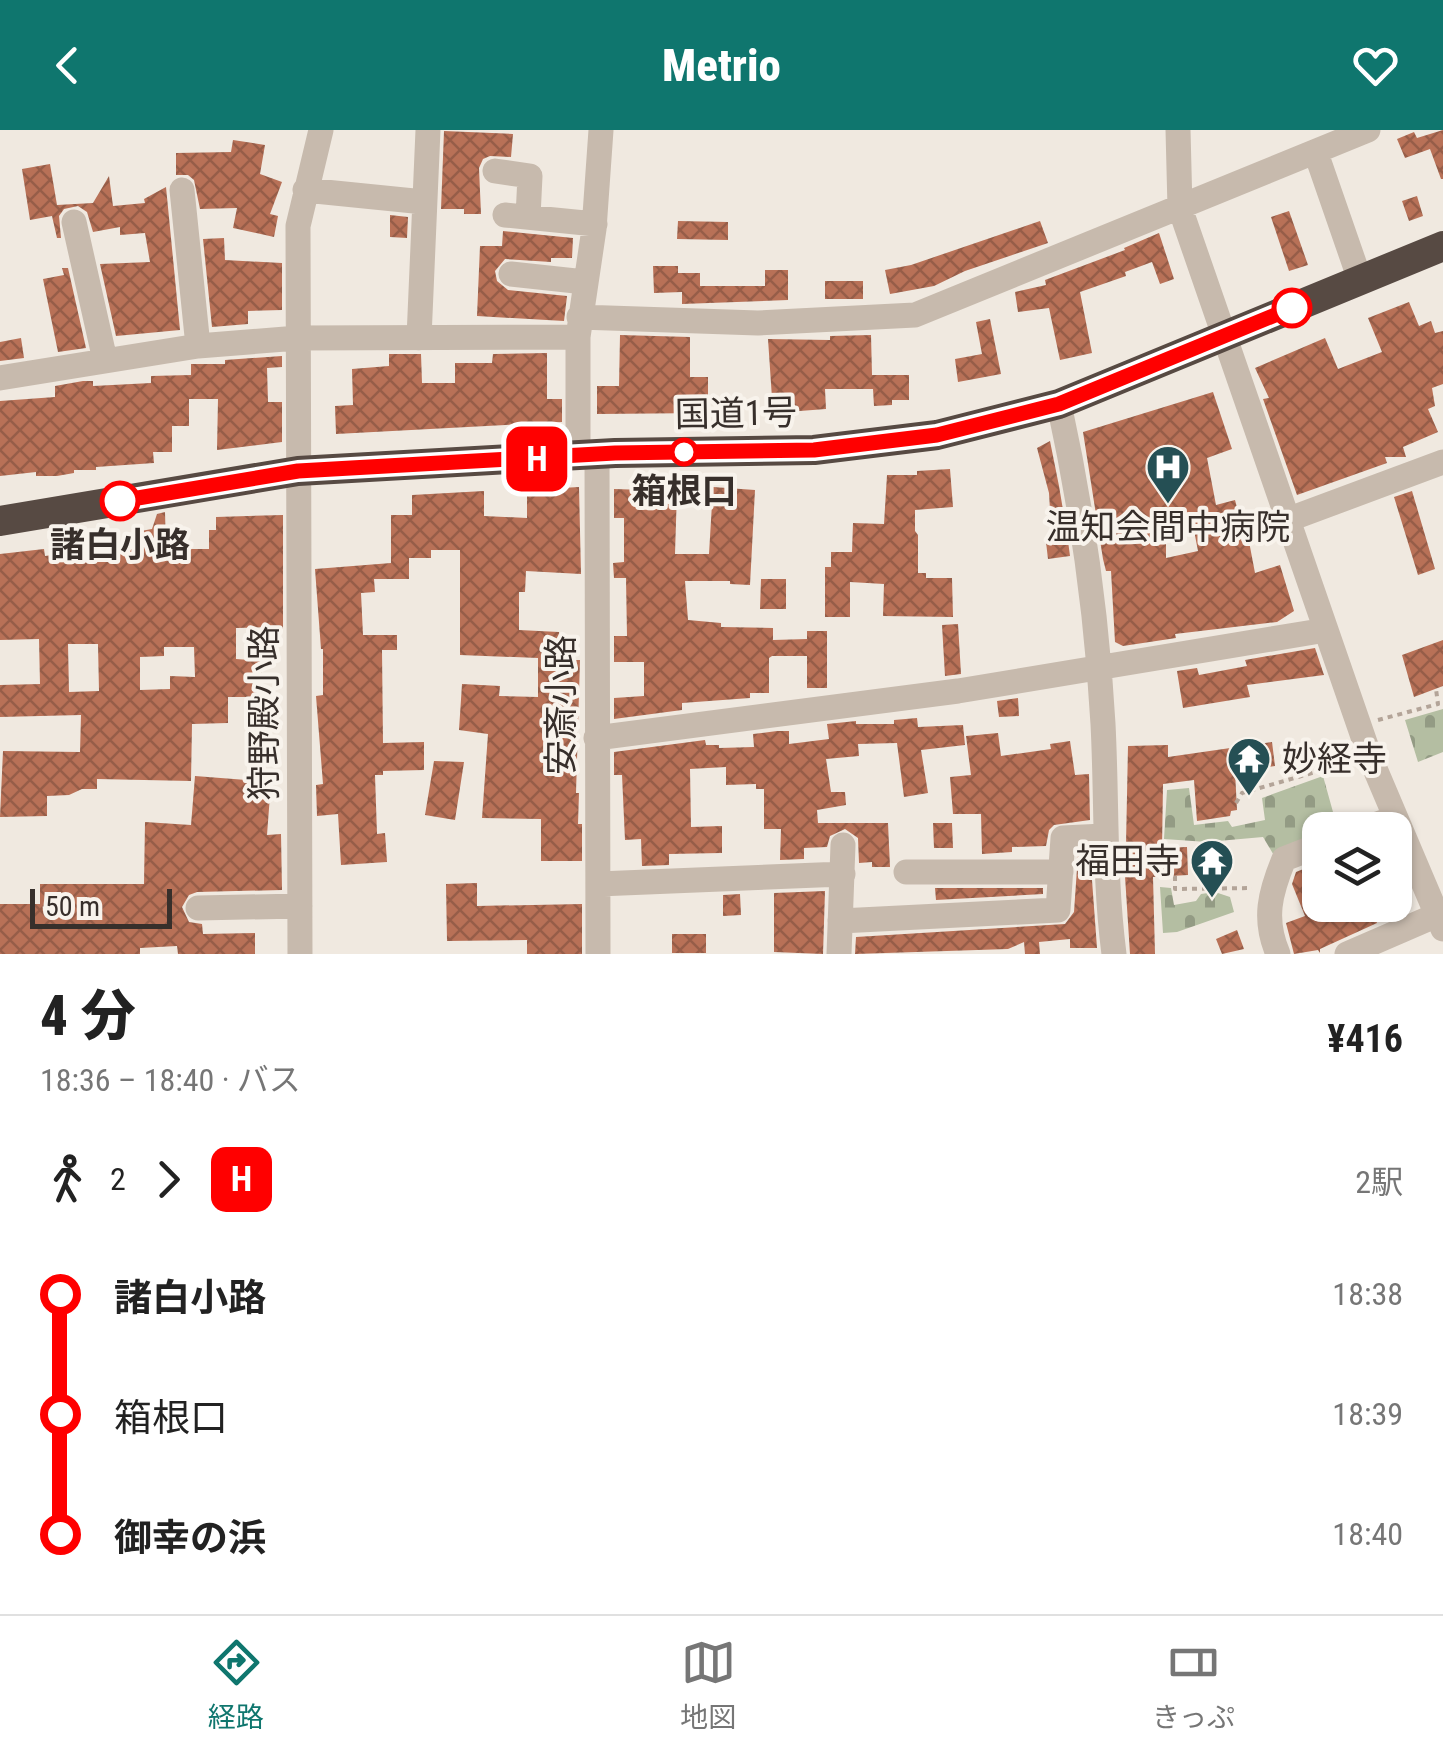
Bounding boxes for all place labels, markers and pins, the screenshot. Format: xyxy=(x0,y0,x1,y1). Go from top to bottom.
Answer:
unlabelled marker xyxy=(1273,289,1311,327)
marker: 箱根口 xyxy=(671,439,697,465)
hospital icon: 温知会間中病院 xyxy=(1145,444,1191,505)
place label: 箱根口 xyxy=(631,471,737,512)
marker: 諸白小路 xyxy=(101,482,139,520)
place label: 温知会間中病院 xyxy=(1045,507,1291,548)
place label: 諸白小路 xyxy=(50,525,190,566)
temple icon: 妙経寺 xyxy=(1226,736,1272,797)
place label: 妙経寺 xyxy=(1282,739,1387,780)
temple icon: 福田寺 xyxy=(1189,838,1235,899)
place label: 福田寺 xyxy=(1075,841,1180,882)

